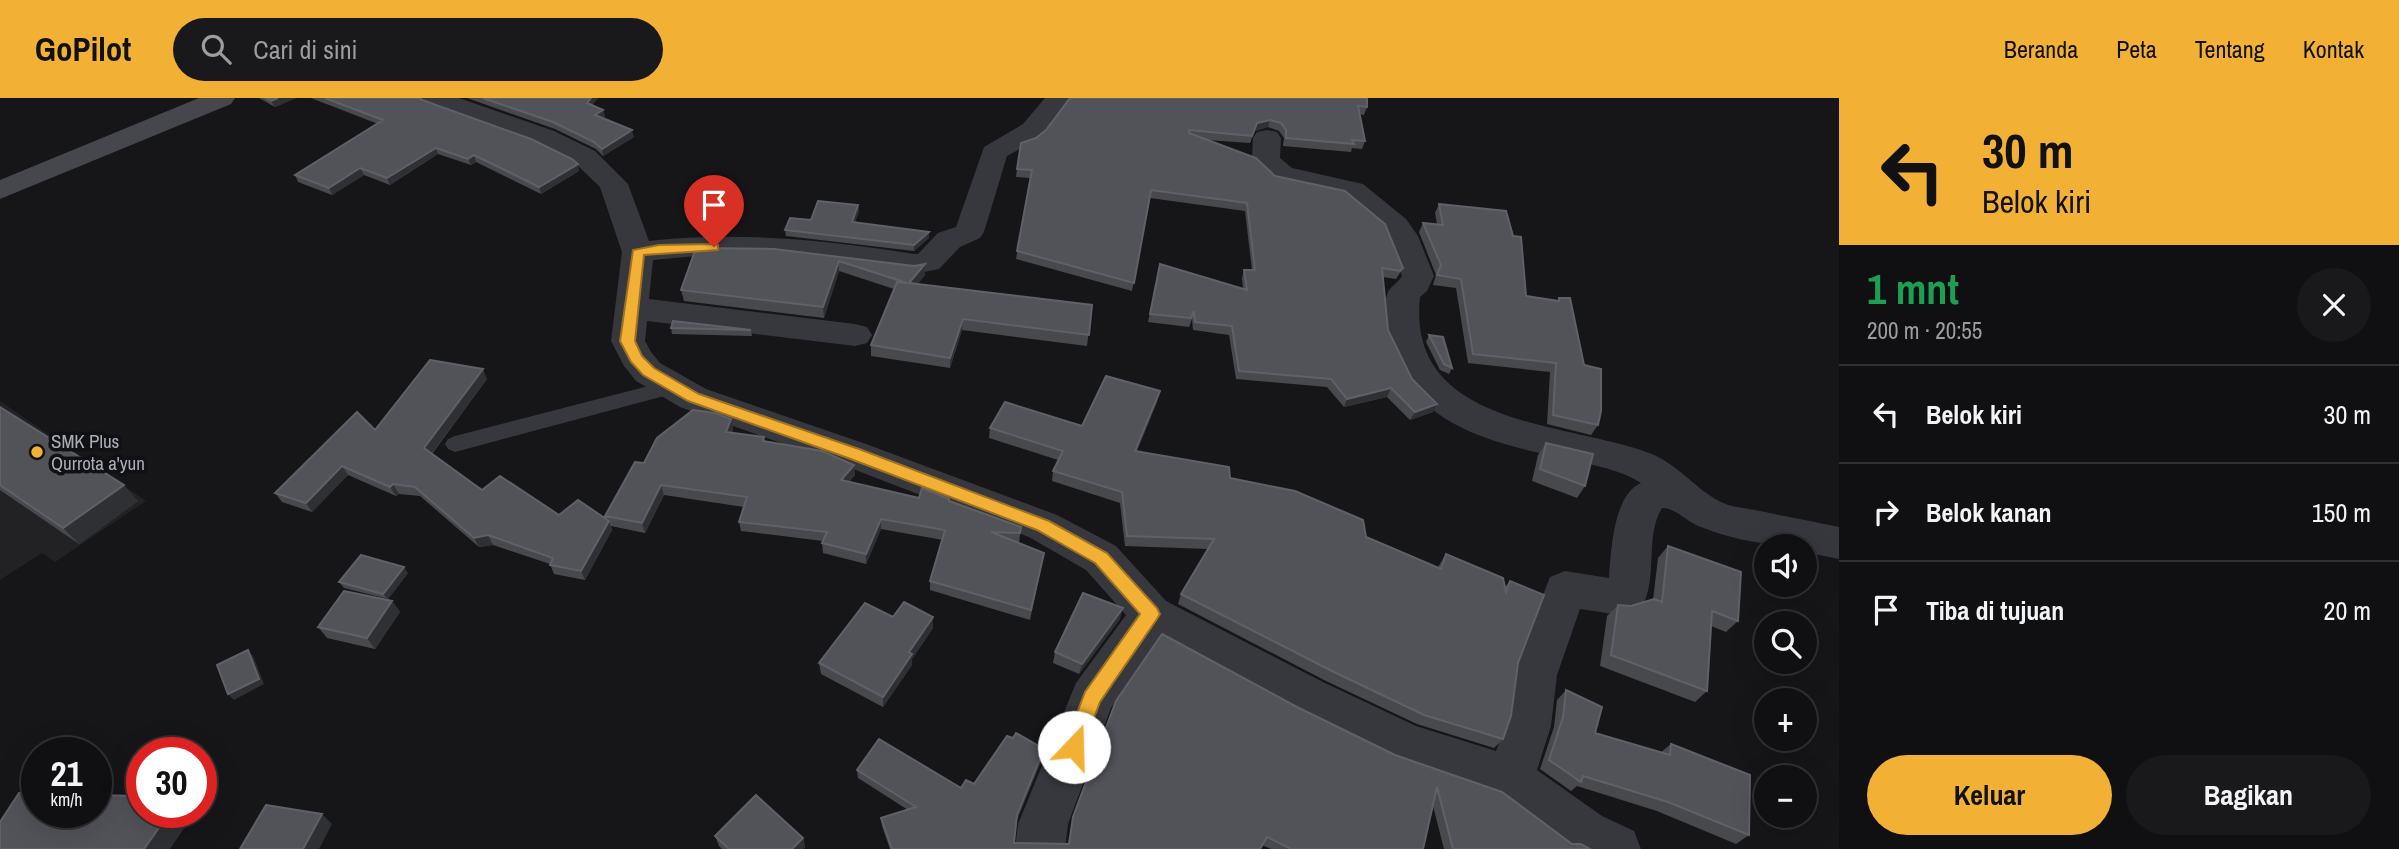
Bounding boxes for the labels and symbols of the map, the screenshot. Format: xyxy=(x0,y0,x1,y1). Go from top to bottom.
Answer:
pin xyxy=(684,175,744,247)
place label: SMK Plus Qurrota a'yun xyxy=(51,428,145,476)
marker: SMK Plus Qurrota a'yun xyxy=(29,444,45,460)
position arrow xyxy=(1037,710,1111,784)
speed limit sign: 30 xyxy=(126,737,217,828)

